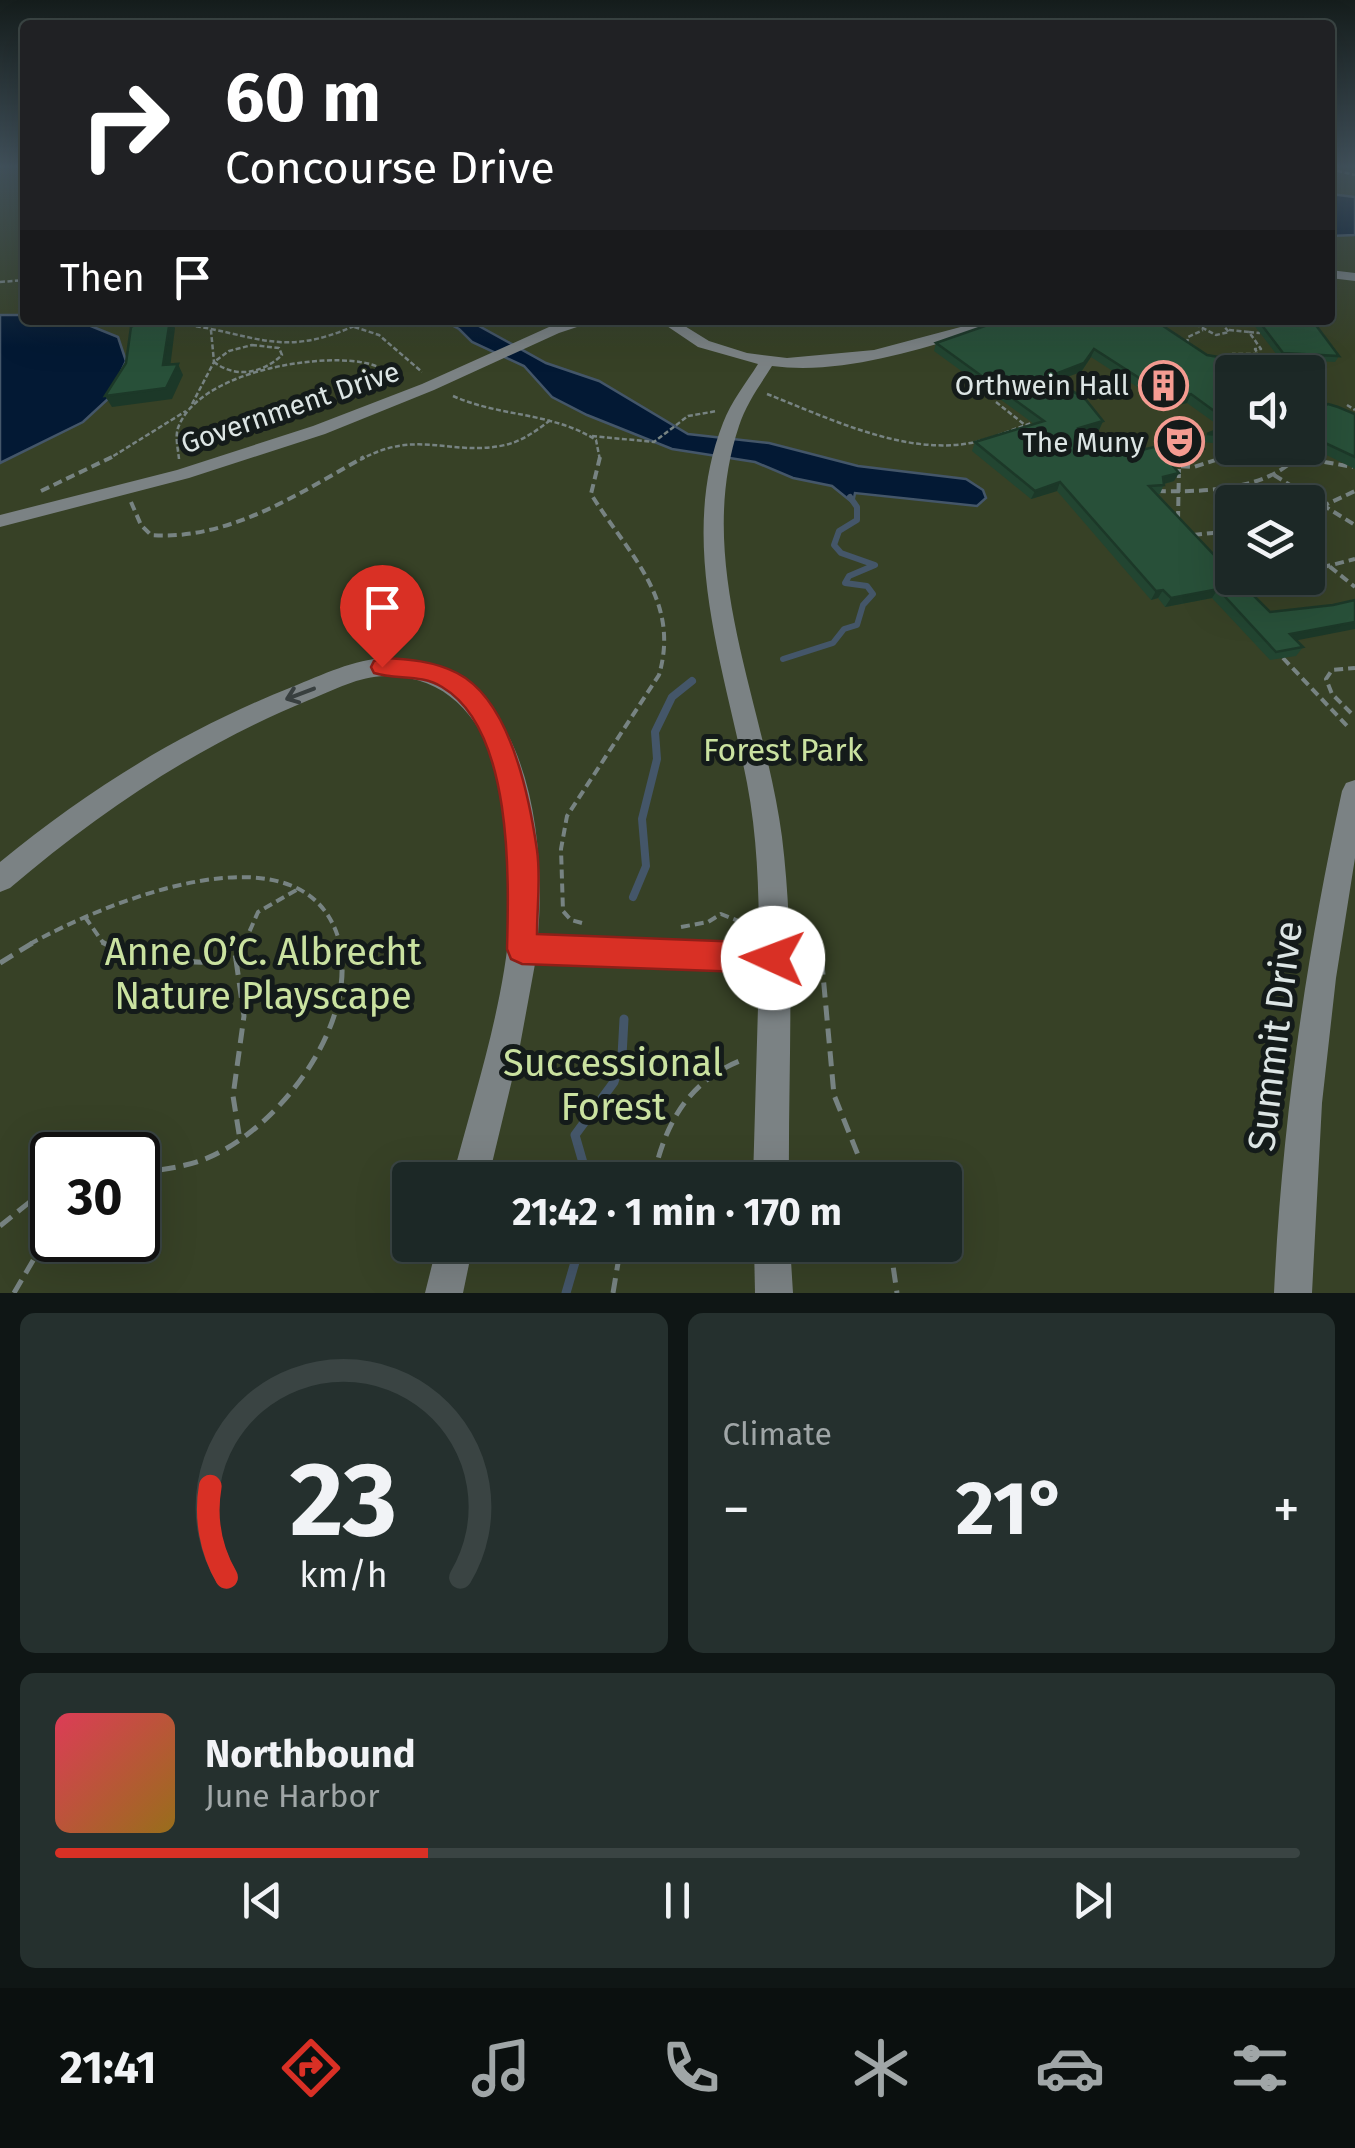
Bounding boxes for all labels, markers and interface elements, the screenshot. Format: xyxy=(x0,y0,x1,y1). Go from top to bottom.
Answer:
text: 60 m xyxy=(225,56,381,140)
icon: right xyxy=(60,60,190,190)
text: Concourse Drive xyxy=(225,141,555,195)
icon: arrive xyxy=(165,250,220,305)
text: Then xyxy=(60,255,145,301)
street label: Government Drive xyxy=(177,355,404,460)
map controls xyxy=(1215,355,1325,595)
button: sound xyxy=(1215,355,1325,465)
building icon: Orthwein Hall xyxy=(1138,359,1190,411)
place label: Orthwein Hall xyxy=(955,369,1129,402)
theatre icon: The Muny xyxy=(1153,416,1205,468)
place label: The Muny xyxy=(1022,426,1144,459)
button: layers xyxy=(1215,485,1325,595)
pin xyxy=(340,565,425,668)
icon: arrive xyxy=(355,580,410,635)
one-way arrow xyxy=(286,686,317,704)
park label: Forest Park xyxy=(703,731,864,769)
position arrow xyxy=(721,906,825,1010)
street label: Summit Drive xyxy=(1238,918,1312,1154)
park label: Anne O’C. Albrecht Nature Playscape xyxy=(105,929,421,1019)
park label: Successional Forest xyxy=(503,1040,723,1130)
speed limit sign: 30 xyxy=(30,1132,160,1262)
text: 21:42 · 1 min · 170 m xyxy=(512,1189,842,1235)
text: Climate xyxy=(723,1415,832,1453)
text: 23 xyxy=(290,1438,397,1563)
text: 21° xyxy=(956,1464,1067,1554)
text: − xyxy=(723,1477,750,1543)
text: + xyxy=(1273,1477,1300,1543)
text: km/h xyxy=(300,1554,388,1596)
text: Northbound xyxy=(205,1731,416,1777)
text: June Harbor xyxy=(205,1777,380,1815)
icon: previous xyxy=(235,1873,290,1928)
icon: pause xyxy=(650,1873,705,1928)
icon: next xyxy=(1065,1873,1120,1928)
icon: directions xyxy=(276,2033,346,2103)
icon: music xyxy=(466,2033,536,2103)
icon: phone xyxy=(656,2033,726,2103)
icon: climate xyxy=(846,2033,916,2103)
icon: car xyxy=(1035,2033,1105,2103)
icon: filters xyxy=(1225,2033,1295,2103)
text: 21:41 xyxy=(60,2041,157,2095)

